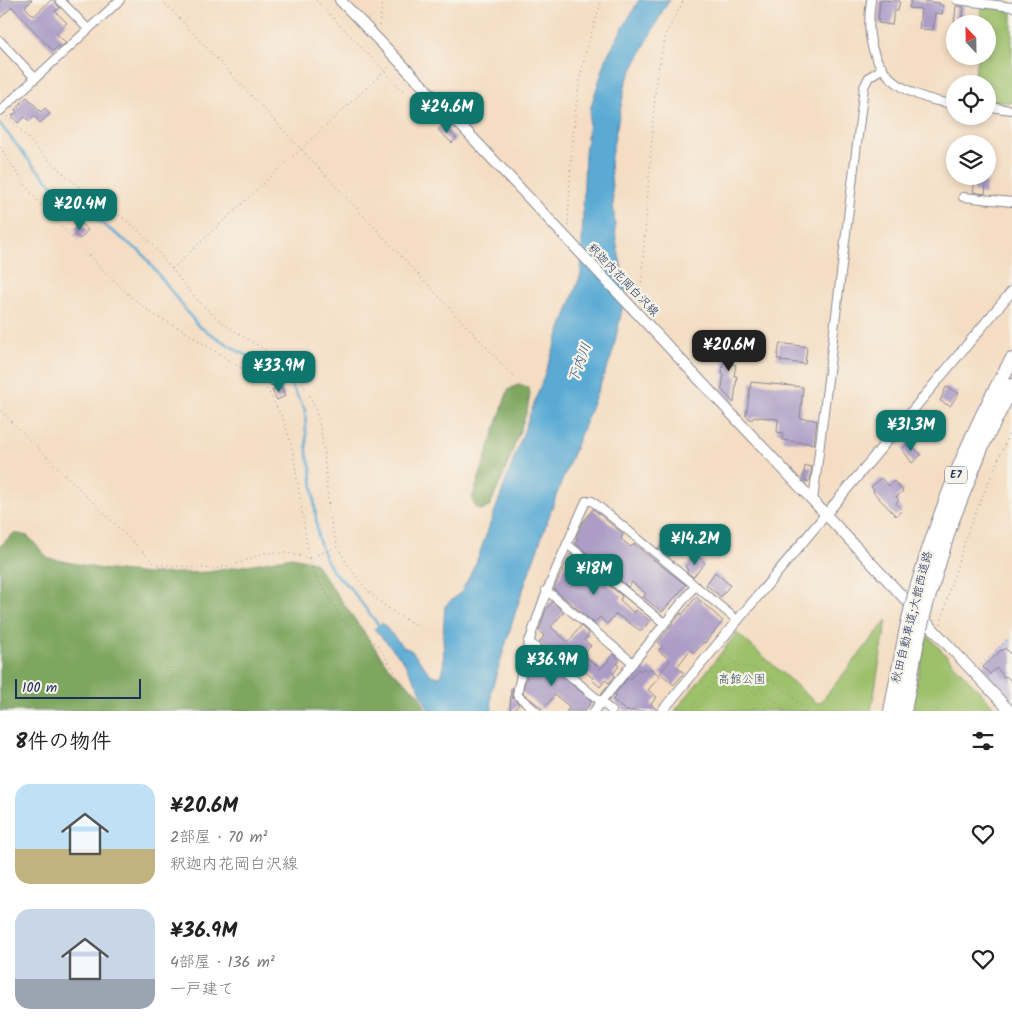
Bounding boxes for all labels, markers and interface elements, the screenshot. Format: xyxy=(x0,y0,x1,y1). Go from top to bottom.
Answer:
north arrow xyxy=(946,15,996,65)
map controls xyxy=(946,15,996,185)
button: locate xyxy=(946,75,996,125)
pin: ¥24.6M xyxy=(406,92,488,134)
text: ¥24.6M xyxy=(421,95,473,120)
button: layers xyxy=(946,135,996,185)
pin: ¥20.4M xyxy=(39,188,121,231)
text: ¥20.4M xyxy=(54,192,106,217)
street label: 釈迦内花岡白沢線 xyxy=(583,239,663,321)
pin: ¥20.6M xyxy=(688,330,770,372)
text: ¥20.6M xyxy=(703,333,755,358)
water label: 下内川 xyxy=(562,340,598,386)
pin: ¥33.9M xyxy=(238,350,320,393)
text: ¥33.9M xyxy=(253,354,305,379)
pin: ¥31.3M xyxy=(870,410,952,452)
text: ¥31.3M xyxy=(887,413,935,438)
road number: E7 xyxy=(945,466,967,484)
pin: ¥14.2M xyxy=(654,524,736,566)
text: ¥14.2M xyxy=(671,527,719,552)
street label: 秋田自動車道;大館西道路 xyxy=(886,549,938,685)
pin: ¥18M xyxy=(564,554,624,596)
text: ¥18M xyxy=(576,557,612,582)
pin: ¥36.9M xyxy=(511,644,593,687)
text: ¥36.9M xyxy=(526,648,578,673)
park label: 高館公園 xyxy=(718,670,766,689)
scale bar xyxy=(15,676,141,699)
text: 100 m xyxy=(22,677,57,699)
text: 8件の物件 xyxy=(15,726,111,759)
icon: filters xyxy=(969,727,997,755)
text: ¥20.6M xyxy=(170,790,238,823)
icon: home xyxy=(55,804,115,864)
icon: heart xyxy=(969,820,997,848)
text: 2部屋 · 70 m² xyxy=(170,825,267,850)
text: 釈迦内花岡白沢線 xyxy=(170,852,298,877)
text: ¥36.9M xyxy=(170,915,237,948)
icon: home xyxy=(55,929,115,989)
icon: heart xyxy=(969,945,997,973)
text: 4部屋 · 136 m² xyxy=(170,950,275,975)
text: 一戸建て xyxy=(170,977,234,1002)

